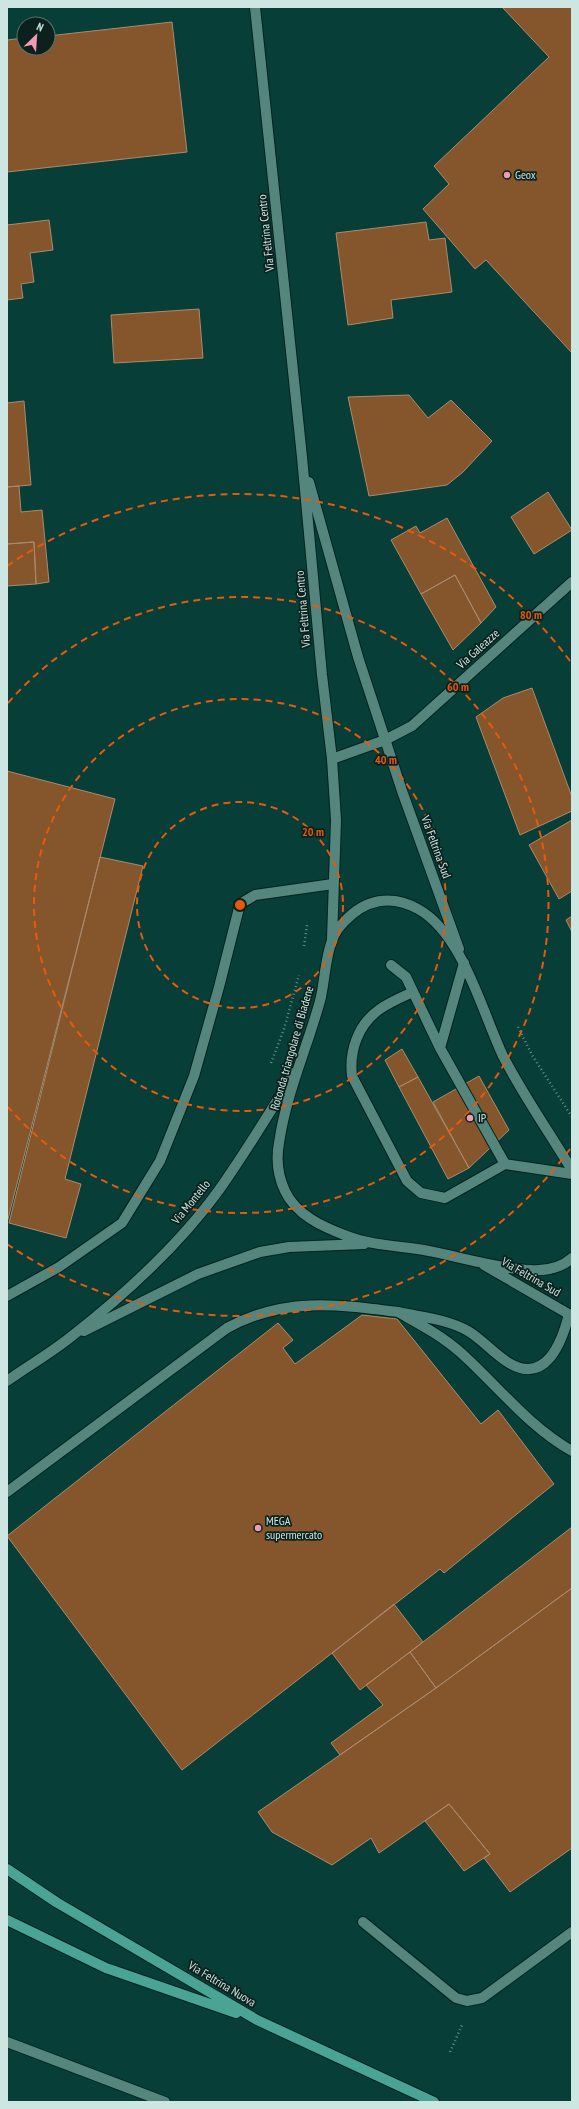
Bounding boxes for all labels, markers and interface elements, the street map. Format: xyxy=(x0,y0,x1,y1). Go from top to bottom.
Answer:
north arrow xyxy=(16,16,56,56)
text: N xyxy=(35,19,46,35)
place label: Geox xyxy=(515,167,536,182)
marker: Geox xyxy=(502,170,512,180)
street label: Via Feltrina Centro xyxy=(254,194,277,273)
street label: Via Feltrina Centro xyxy=(292,570,313,649)
text: 80 m xyxy=(520,607,542,622)
street label: Via Galeazze xyxy=(453,626,502,672)
text: 60 m xyxy=(447,679,469,694)
text: 40 m xyxy=(375,752,397,767)
street label: Via Feltrina Sud xyxy=(418,813,455,880)
text: 20 m xyxy=(302,824,324,839)
centre of rings xyxy=(233,898,247,912)
street label: Rotonda triangolare di Biadene xyxy=(267,984,316,1112)
place label: IP xyxy=(478,1110,487,1125)
marker: IP xyxy=(465,1113,475,1123)
street label: Via Montello xyxy=(168,1177,213,1228)
street label: Via Feltrina Sud xyxy=(498,1253,563,1299)
place label: MEGA supermercato xyxy=(266,1513,322,1542)
marker: MEGA supermercato xyxy=(253,1523,263,1533)
street label: Via Feltrina Nuova xyxy=(185,1957,259,2010)

